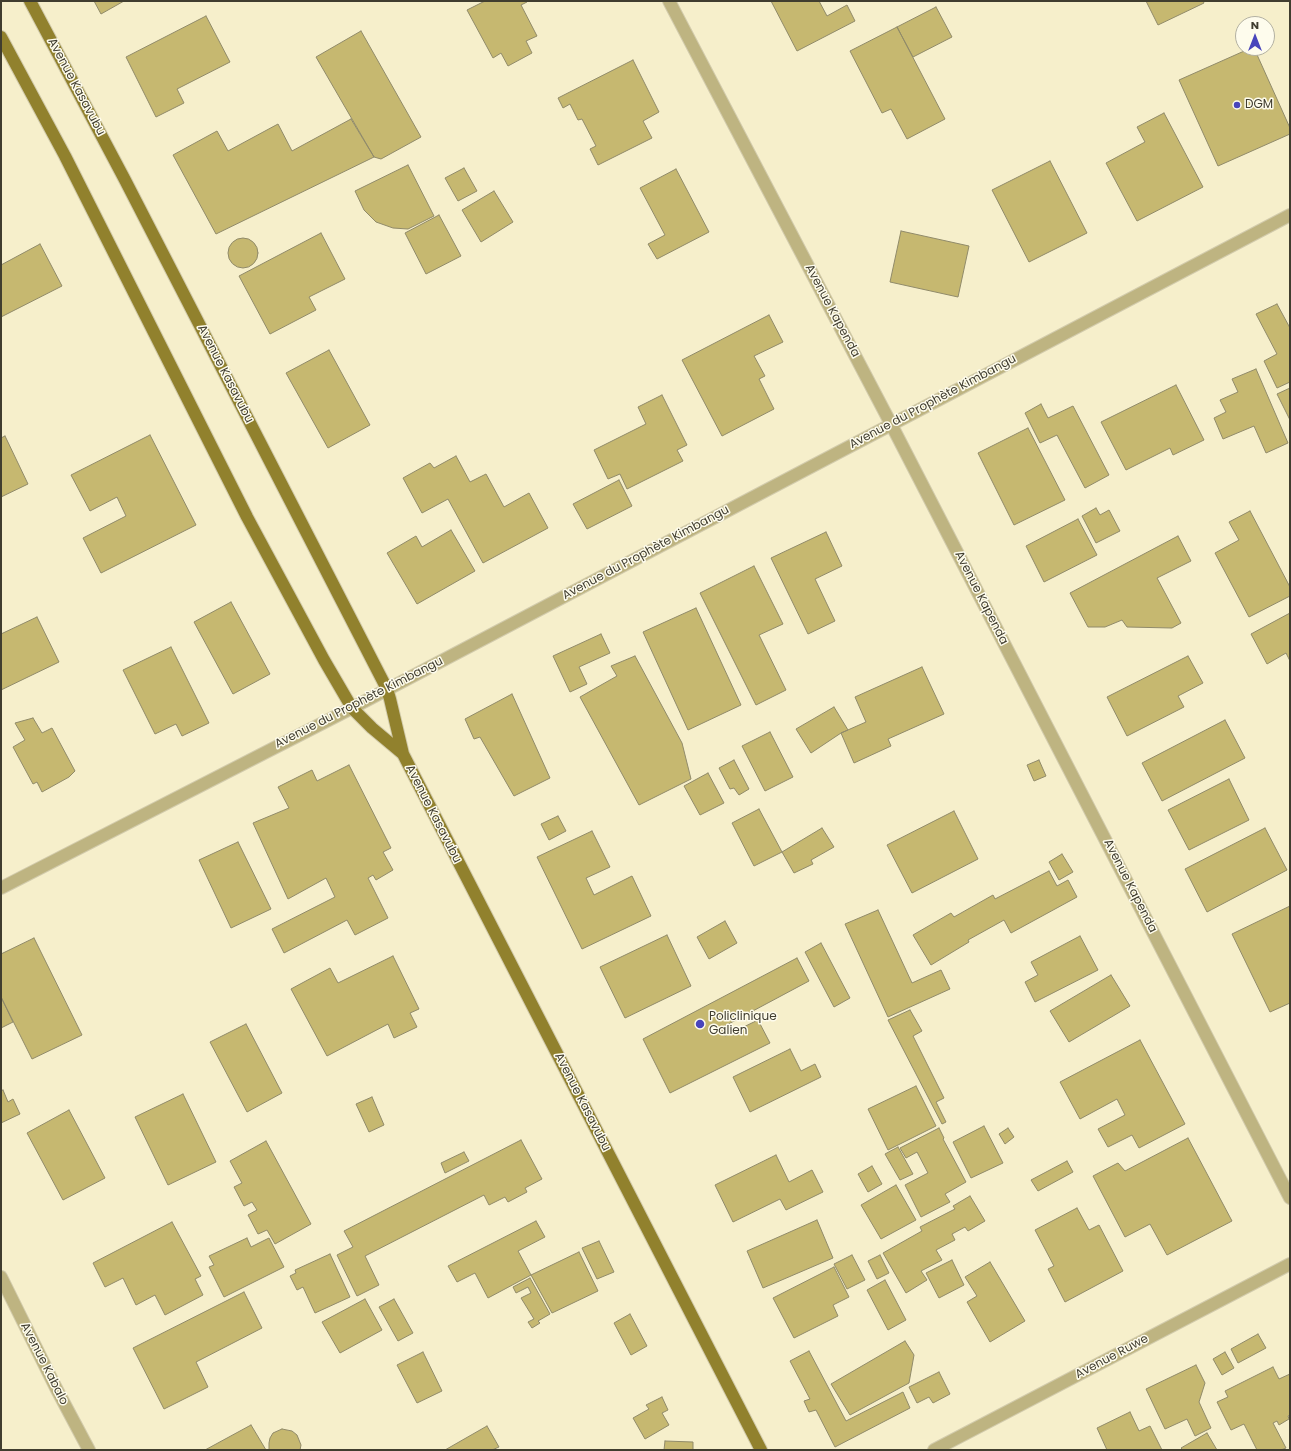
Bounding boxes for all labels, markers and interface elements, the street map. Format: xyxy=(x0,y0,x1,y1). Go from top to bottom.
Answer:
north arrow xyxy=(1235,16,1275,56)
text: N xyxy=(1251,17,1259,33)
street label: Avenue Kasavubu xyxy=(44,36,108,138)
place label: DGM xyxy=(1245,98,1273,112)
marker: DGM xyxy=(1232,100,1242,110)
street label: Avenue Kapenda xyxy=(801,262,863,360)
street label: Avenue Kasavubu xyxy=(194,323,256,425)
street label: Avenue du Prophète Kimbangu xyxy=(847,352,1019,452)
street label: Avenue du Prophète Kimbangu xyxy=(560,503,732,603)
street label: Avenue Kapenda xyxy=(951,549,1011,647)
street label: Avenue du Prophète Kimbangu xyxy=(273,654,445,752)
street label: Avenue Kasavubu xyxy=(402,763,464,865)
street label: Avenue Kapenda xyxy=(1100,837,1160,935)
place label: Policlinique Galien xyxy=(709,1010,777,1038)
marker: Policlinique Galien xyxy=(694,1018,706,1030)
street label: Avenue Kasavubu xyxy=(551,1051,613,1153)
street label: Avenue Kabalo xyxy=(17,1320,71,1408)
street label: Avenue Ruwe xyxy=(1073,1332,1151,1382)

